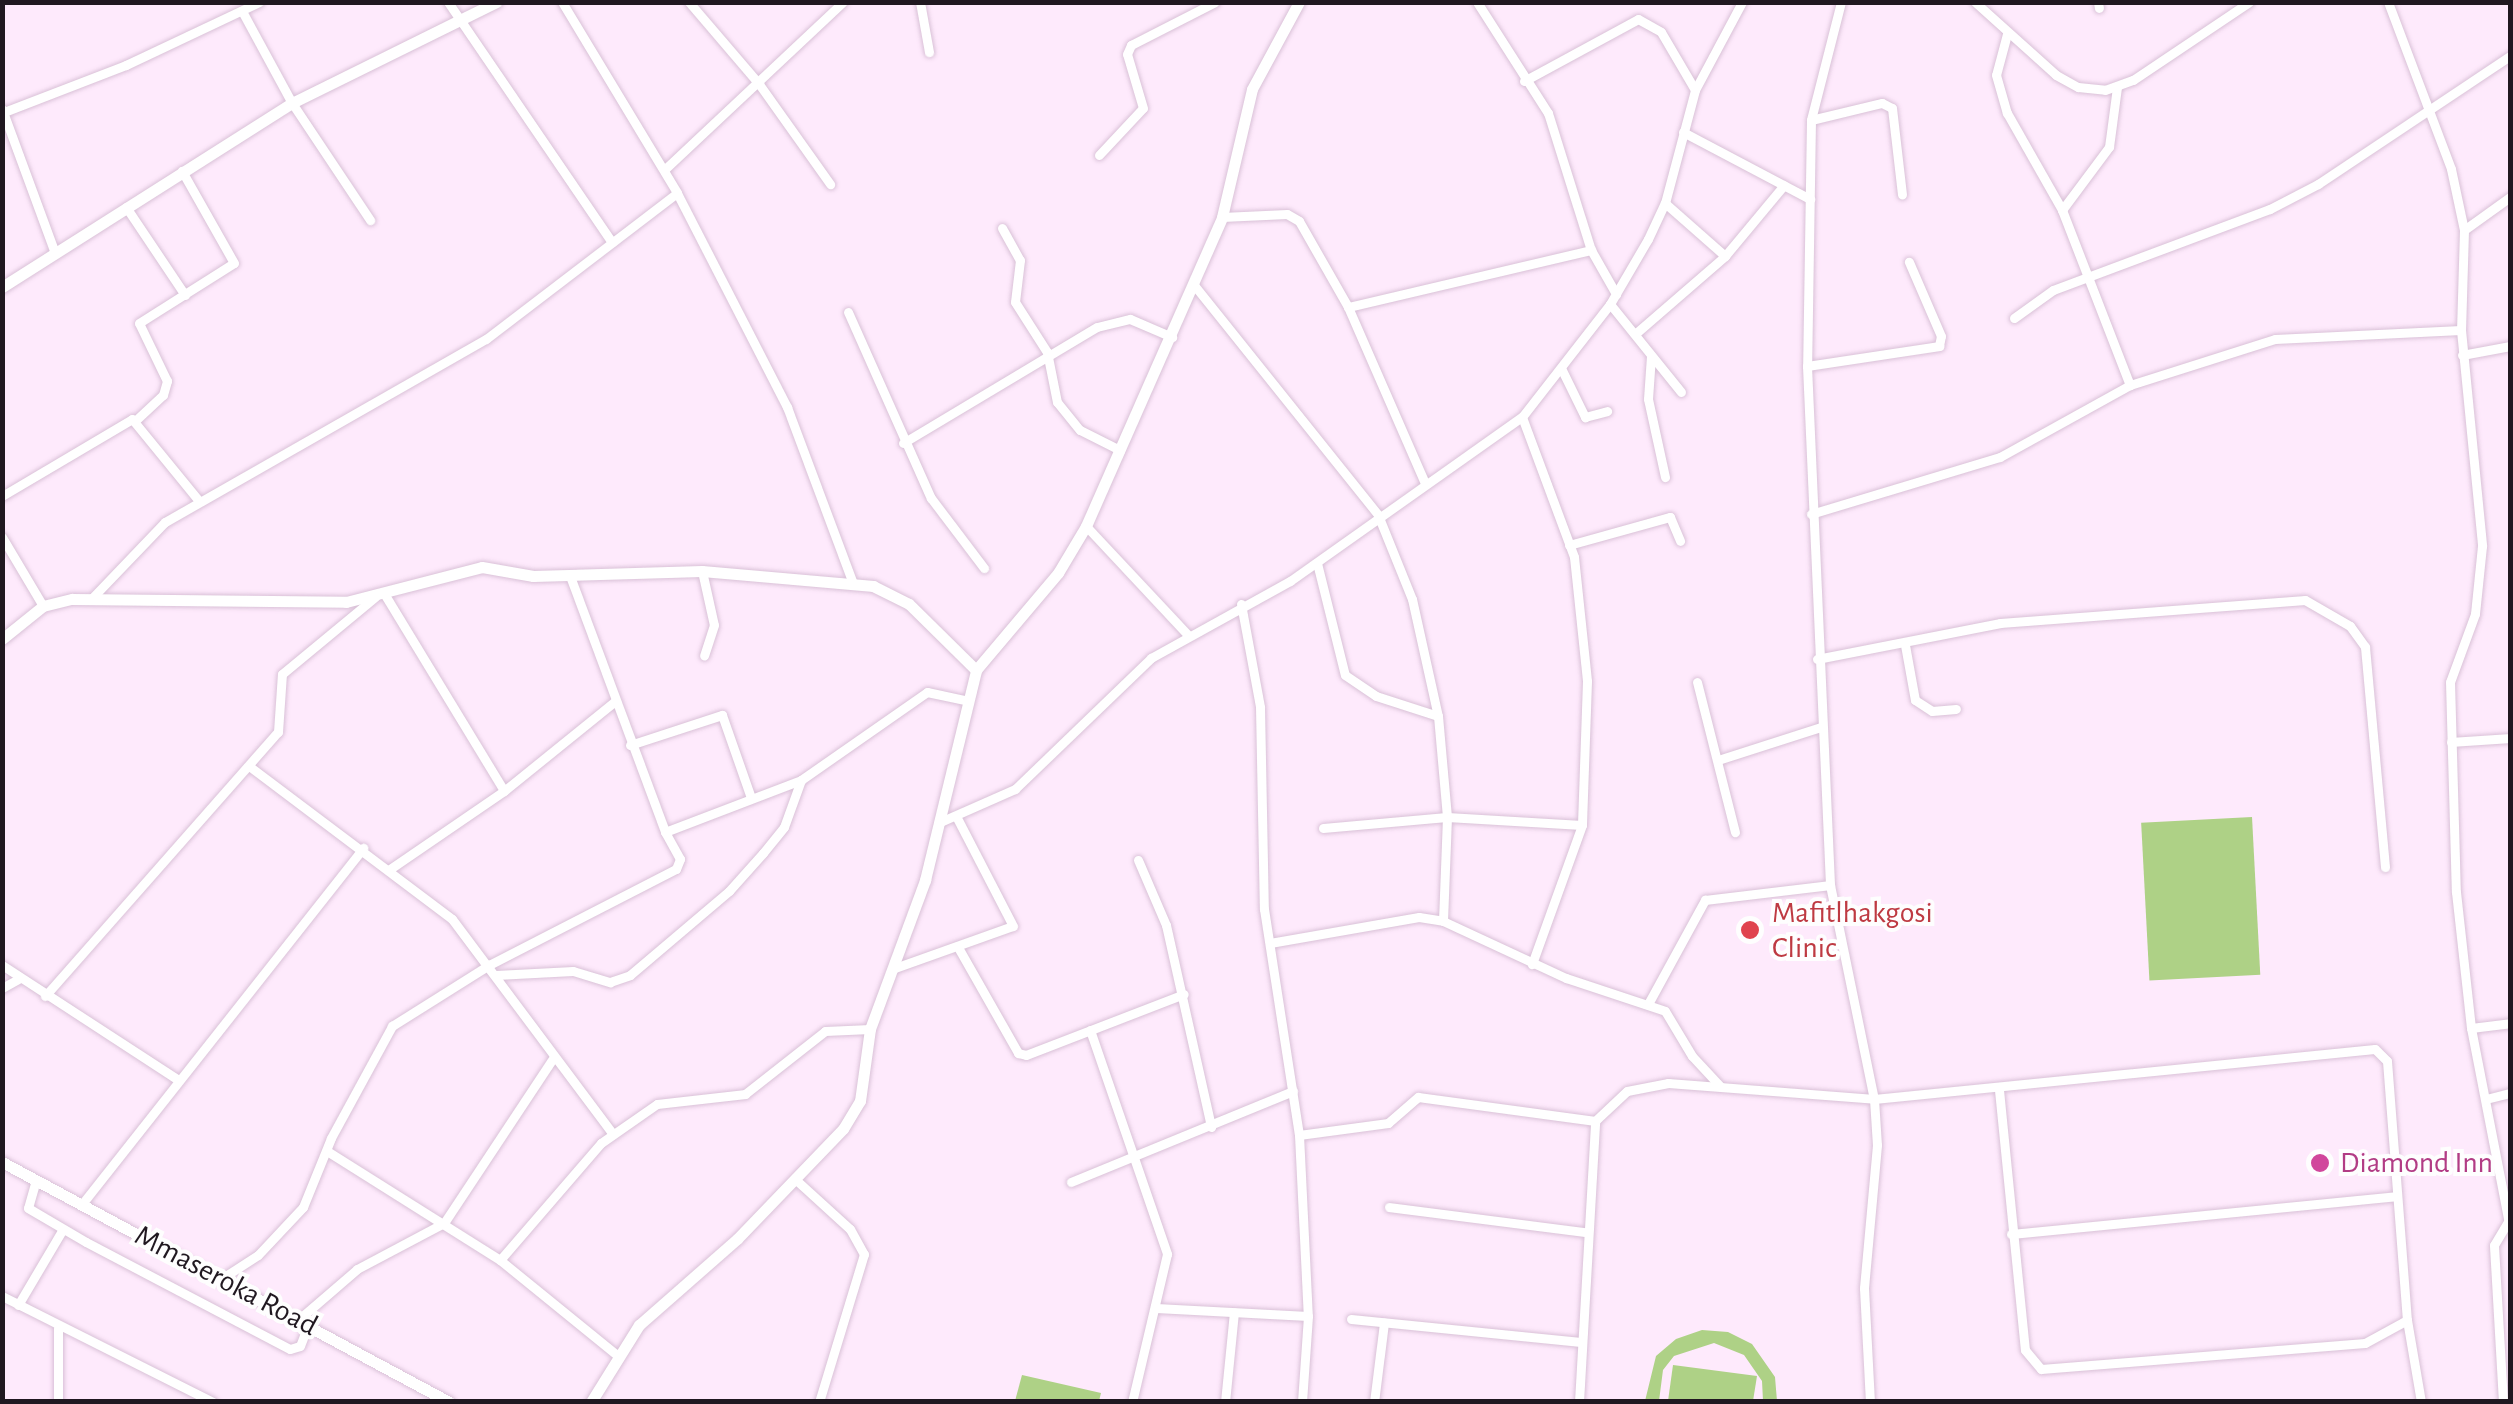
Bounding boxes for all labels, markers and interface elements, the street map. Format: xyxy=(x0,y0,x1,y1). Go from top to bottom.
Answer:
place label: Mafitlhakgosi Clinic xyxy=(1772,895,1933,966)
marker: Mafitlhakgosi Clinic xyxy=(1737,917,1763,943)
place label: Diamond Inn xyxy=(2340,1145,2493,1181)
marker: Diamond Inn xyxy=(2309,1152,2331,1174)
street label: Mmaseroka Road xyxy=(128,1218,324,1344)

